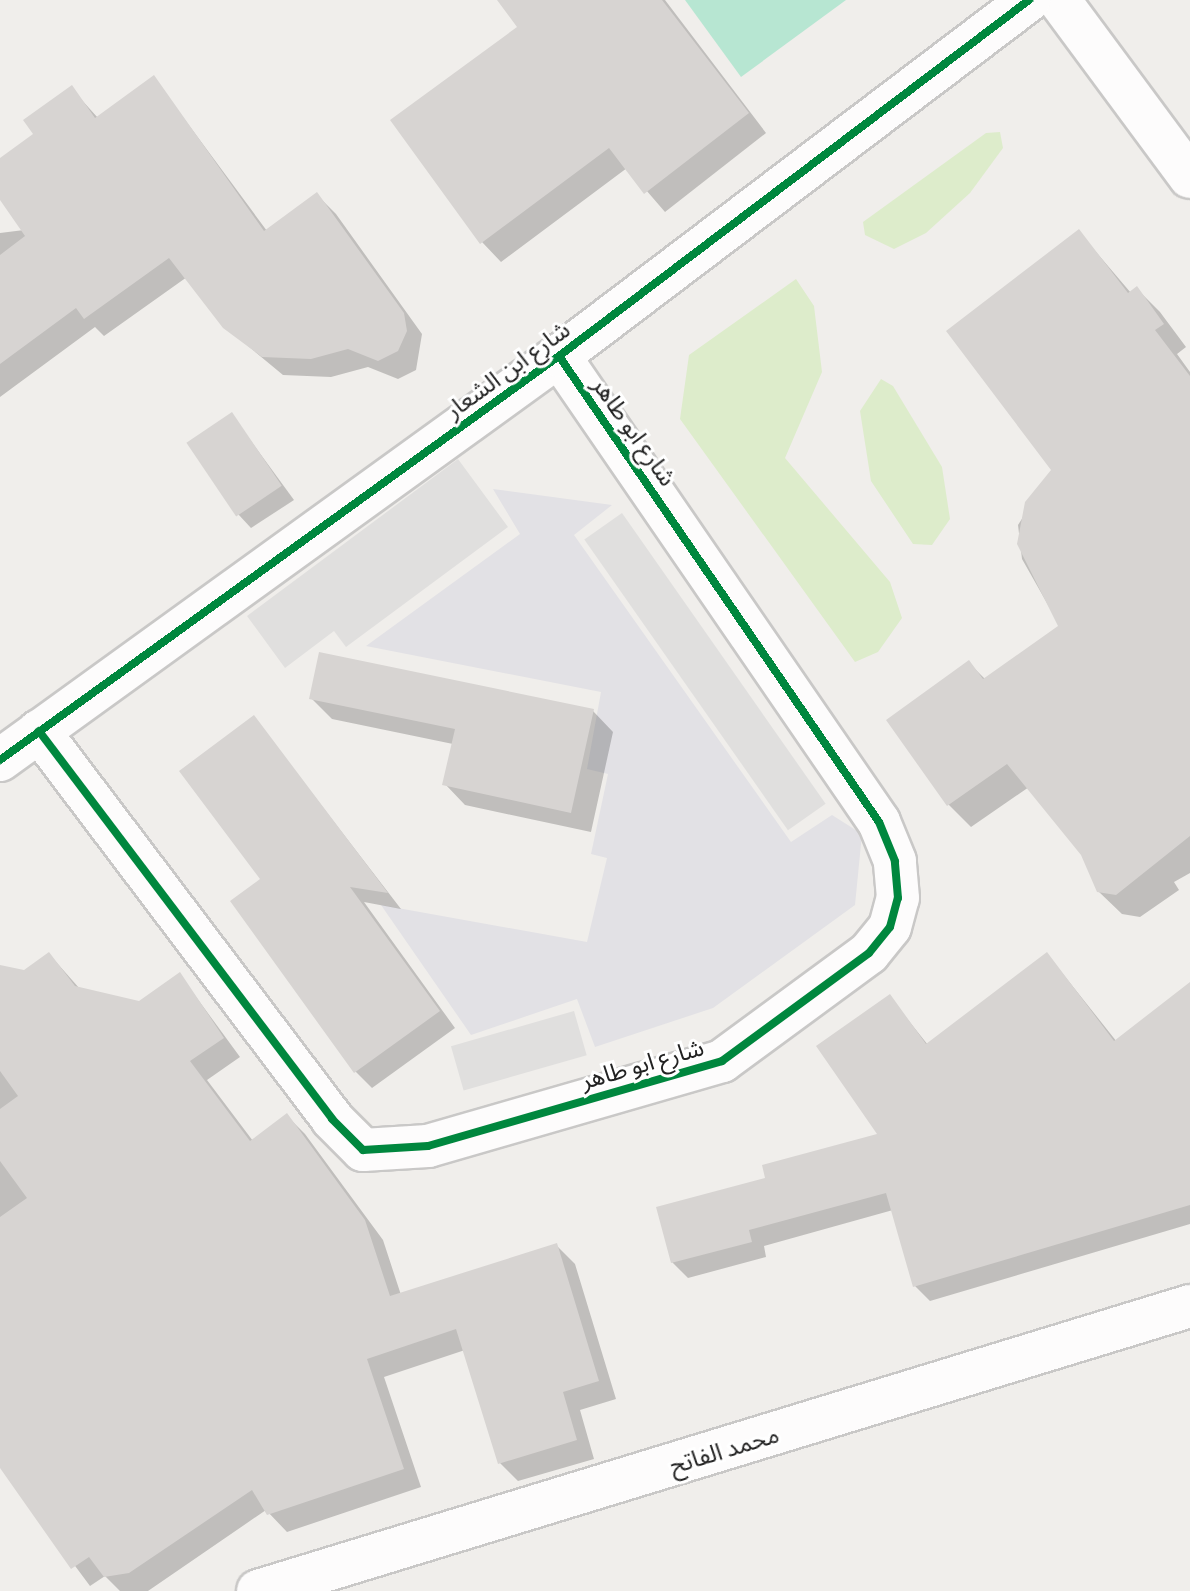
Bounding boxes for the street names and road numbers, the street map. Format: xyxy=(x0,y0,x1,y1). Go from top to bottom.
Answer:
street label: شارع ابن الشعار xyxy=(439,314,575,424)
street label: شارع ابو طاهر xyxy=(587,371,683,491)
street label: شارع ابو طاهر xyxy=(577,1032,707,1094)
street label: محمد الفاتح xyxy=(666,1419,782,1479)

